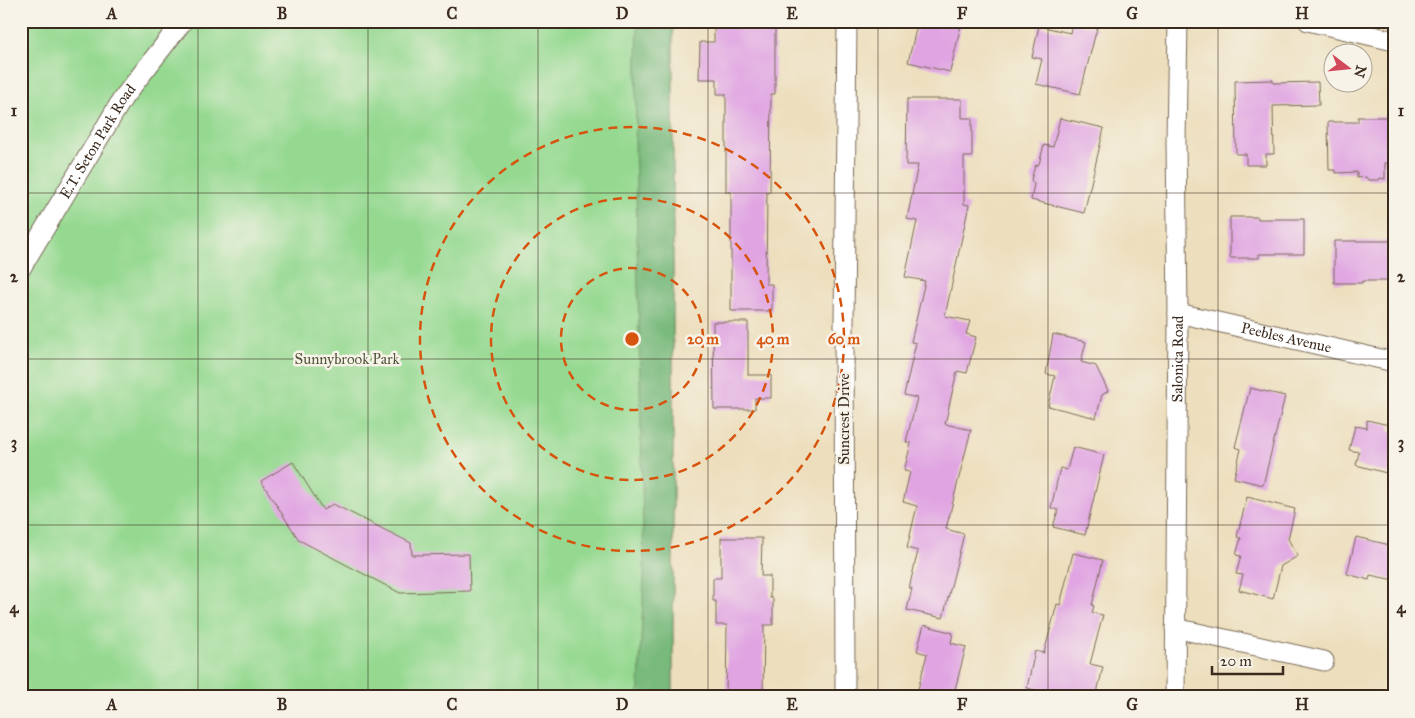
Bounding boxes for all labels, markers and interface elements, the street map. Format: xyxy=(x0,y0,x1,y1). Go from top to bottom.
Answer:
text: A xyxy=(106,4,118,23)
text: B xyxy=(277,4,287,23)
text: C xyxy=(447,4,458,23)
text: D xyxy=(616,4,629,23)
text: E xyxy=(786,4,798,23)
text: F xyxy=(957,4,968,23)
text: G xyxy=(1126,4,1138,23)
text: H xyxy=(1295,4,1309,23)
north arrow xyxy=(1322,42,1372,92)
text: N xyxy=(1350,63,1370,80)
street label: E.T. Seton Park Road xyxy=(56,80,140,202)
text: 1 xyxy=(11,101,18,120)
text: 1 xyxy=(1398,101,1405,120)
text: 2 xyxy=(10,267,19,286)
text: 2 xyxy=(1397,267,1406,286)
street label: Salonica Road xyxy=(1168,315,1187,402)
street label: Peebles Avenue xyxy=(1239,319,1333,357)
centre of rings xyxy=(623,330,641,348)
text: 20 m xyxy=(687,330,719,348)
text: 40 m xyxy=(757,330,790,349)
text: 60 m xyxy=(828,330,861,348)
park label: Sunnybrook Park xyxy=(295,350,400,368)
street label: Suncrest Drive xyxy=(835,373,853,465)
text: 3 xyxy=(11,433,17,453)
text: 3 xyxy=(1398,433,1404,453)
text: 4 xyxy=(10,598,20,618)
text: 4 xyxy=(1397,598,1407,618)
scale bar xyxy=(1212,643,1284,675)
text: 20 m xyxy=(1220,652,1252,670)
text: A xyxy=(106,695,118,714)
text: B xyxy=(277,695,287,714)
text: C xyxy=(447,695,458,714)
text: D xyxy=(616,695,629,714)
text: E xyxy=(786,695,798,714)
text: F xyxy=(957,695,968,714)
text: G xyxy=(1126,695,1138,714)
text: H xyxy=(1295,695,1309,714)

